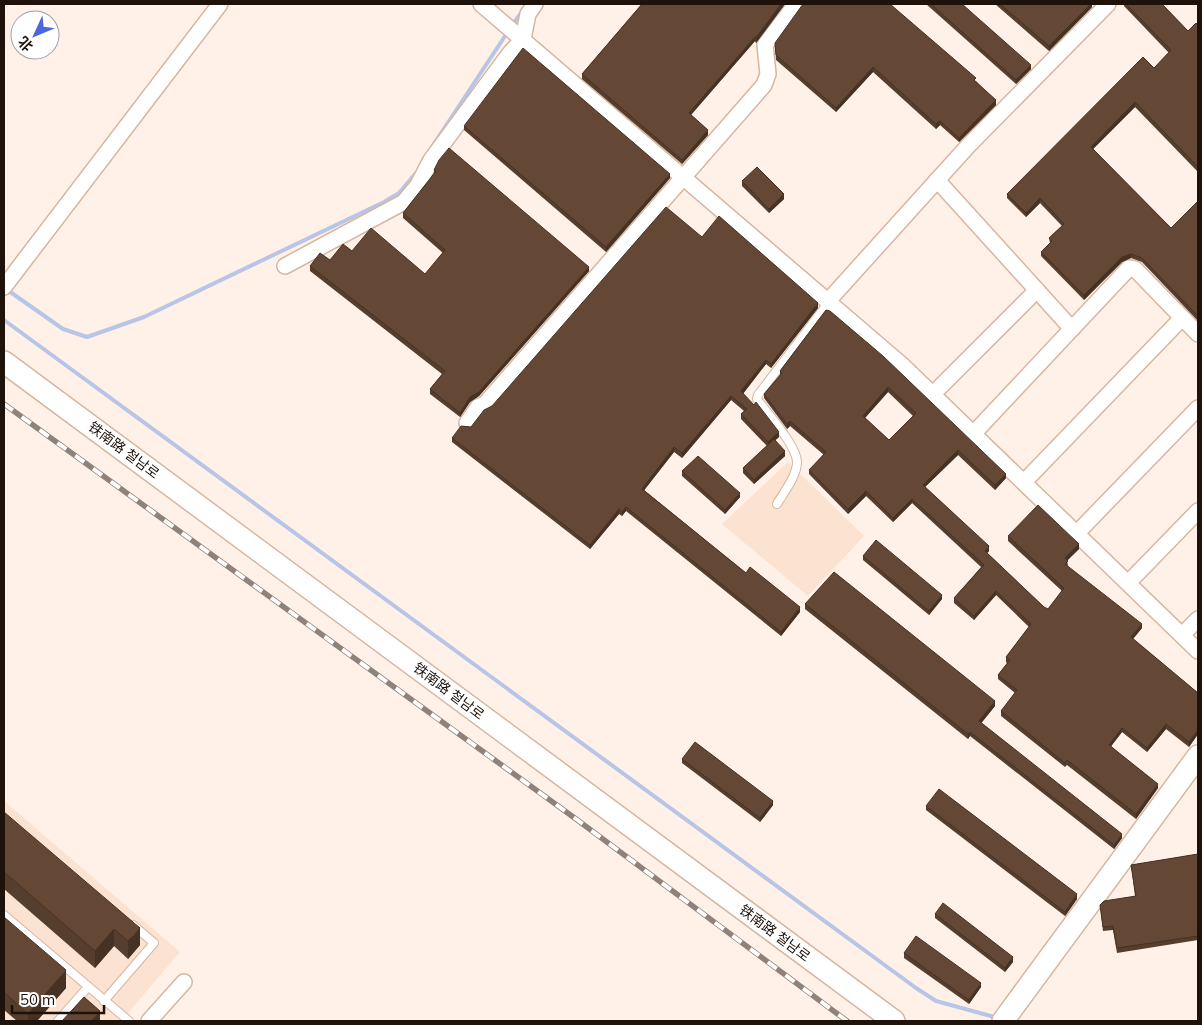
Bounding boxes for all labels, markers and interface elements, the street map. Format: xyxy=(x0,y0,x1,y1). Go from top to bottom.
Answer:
north arrow xyxy=(10,10,60,60)
text: 北 xyxy=(14,33,37,55)
street label: 铁南路 철남로 xyxy=(85,417,163,483)
street label: 铁南路 철남로 xyxy=(410,658,488,724)
street label: 铁南路 철남로 xyxy=(736,900,814,966)
scale bar xyxy=(12,982,105,1014)
text: 50 m xyxy=(20,990,55,1009)

